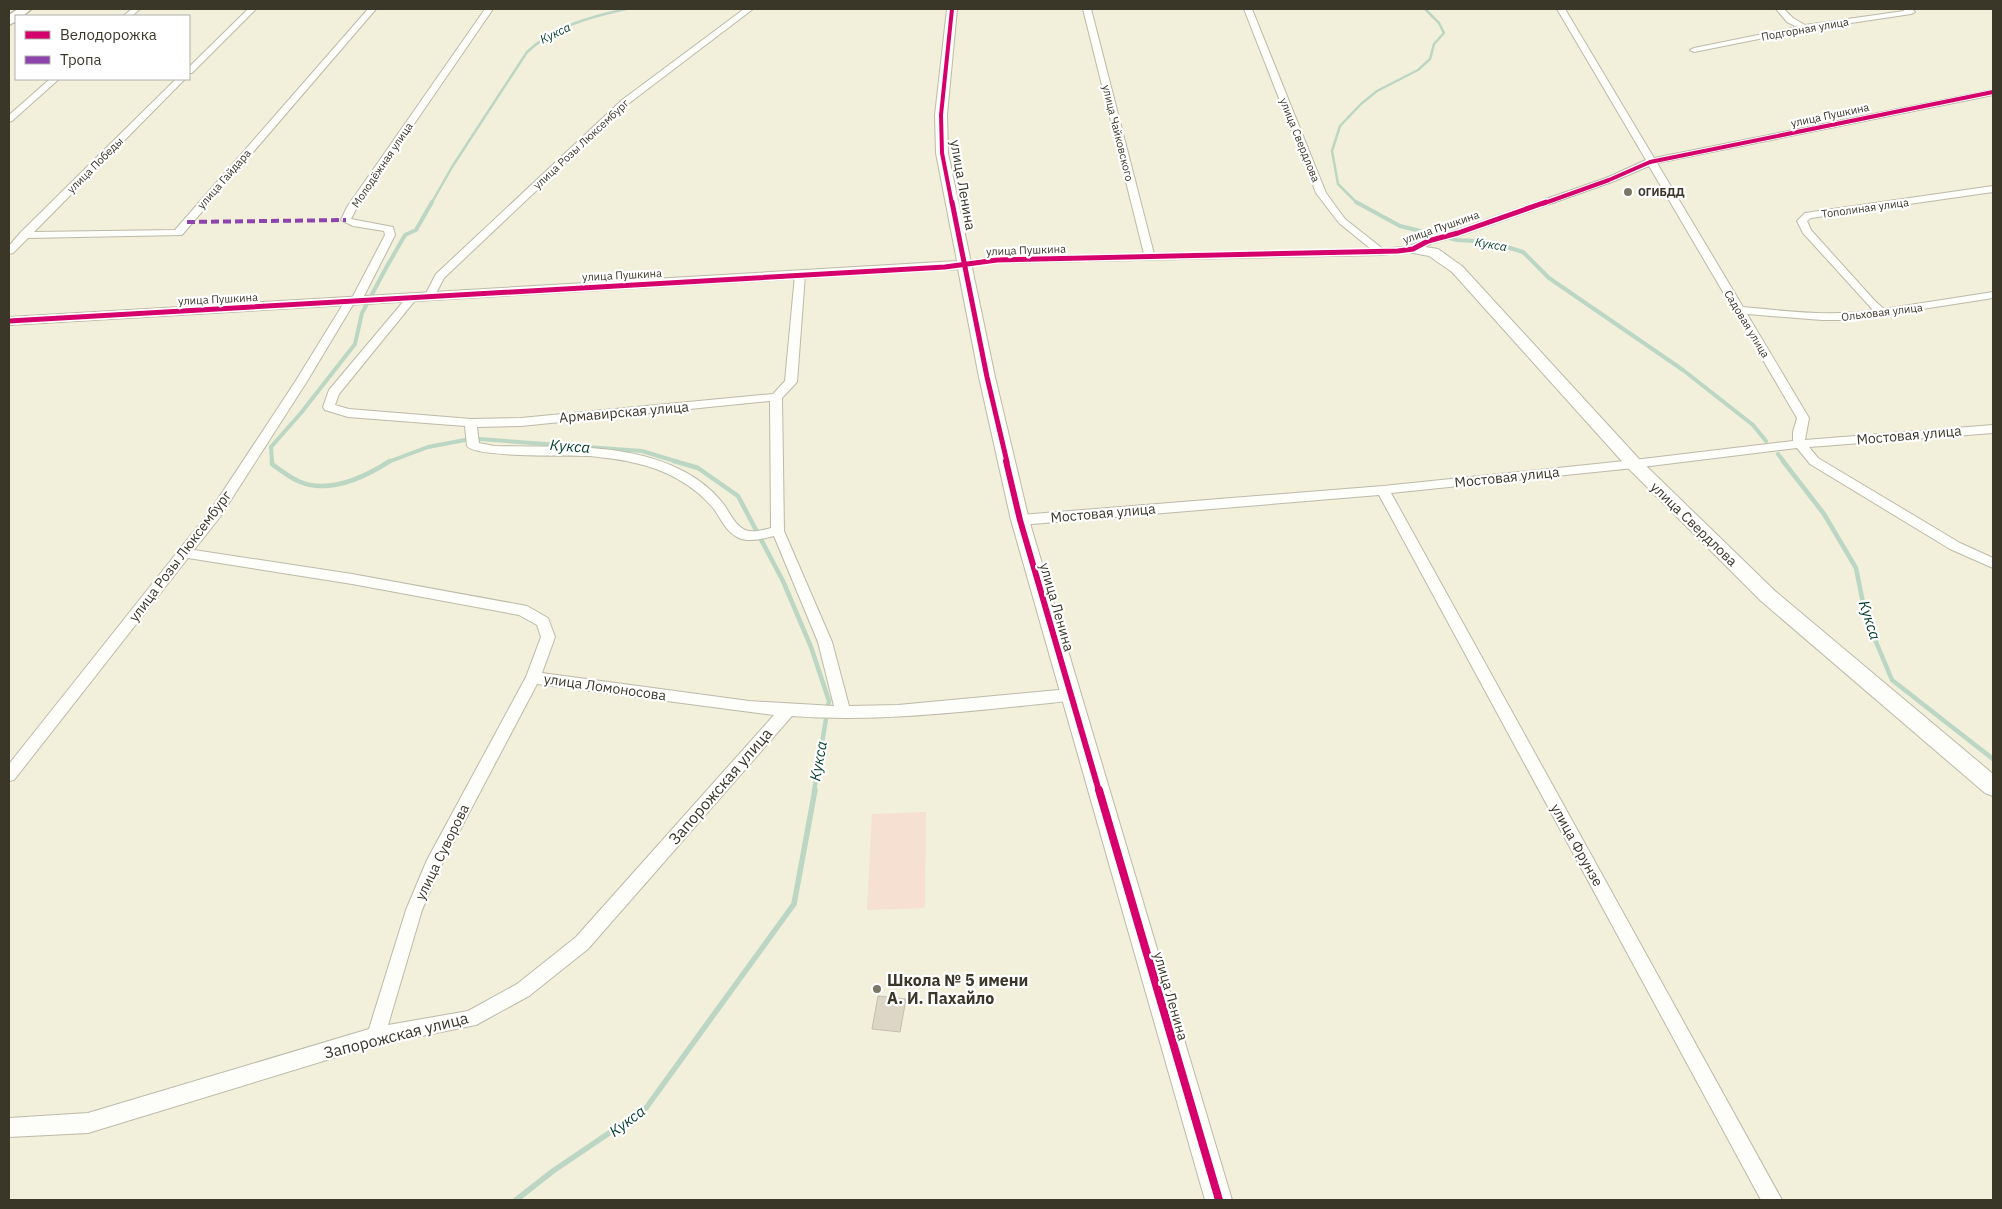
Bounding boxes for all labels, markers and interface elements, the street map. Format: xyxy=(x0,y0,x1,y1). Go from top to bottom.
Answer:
street label: Подгорная улица xyxy=(1760,14,1850,44)
legend xyxy=(15,15,190,80)
water label: Кукса xyxy=(537,19,573,47)
text: Велодорожка xyxy=(60,25,157,44)
text: Тропа xyxy=(60,50,102,69)
street label: улица Чайковского xyxy=(1099,83,1137,183)
street label: улица Розы Люксембург xyxy=(530,96,632,192)
street label: улица Свердлова xyxy=(1277,96,1323,184)
street label: улица Пушкина xyxy=(1790,100,1871,130)
street label: Молодёжная улица xyxy=(348,120,416,210)
street label: улица Победы xyxy=(64,134,126,196)
street label: улица Ленина xyxy=(946,138,980,232)
street label: улица Гайдара xyxy=(194,146,254,212)
place label: ОГИБДД xyxy=(1638,185,1685,199)
marker: ОГИБДД xyxy=(1622,186,1634,198)
street label: Тополиная улица xyxy=(1820,195,1910,221)
street label: улица Пушкина xyxy=(1401,207,1481,247)
water label: Кукса xyxy=(1474,234,1508,254)
street label: улица Пушкина xyxy=(986,242,1066,258)
street label: улица Пушкина xyxy=(582,266,662,284)
street label: Садовая улица xyxy=(1721,288,1773,361)
street label: улица Пушкина xyxy=(178,290,258,308)
street label: Ольховая улица xyxy=(1840,300,1924,324)
street label: Армавирская улица xyxy=(558,397,690,427)
street label: Мостовая улица xyxy=(1856,421,1963,449)
water label: Кукса xyxy=(549,435,591,457)
street label: Мостовая улица xyxy=(1454,462,1561,491)
street label: улица Свердлова xyxy=(1647,478,1742,570)
street label: улица Розы Люксембург xyxy=(125,487,235,625)
street label: Мостовая улица xyxy=(1050,499,1157,527)
street label: улица Ленина xyxy=(1036,561,1078,654)
water label: Кукса xyxy=(1855,598,1885,642)
street label: улица Ломоносова xyxy=(543,670,668,705)
street label: Запорожская улица xyxy=(664,723,776,848)
water label: Кукса xyxy=(805,739,831,782)
street label: улица Фрунзе xyxy=(1547,800,1607,890)
street label: улица Суворова xyxy=(411,801,473,903)
street label: улица Ленина xyxy=(1150,950,1192,1043)
place label: Школа № 5 имени А. И. Пахайло xyxy=(887,970,1028,1008)
marker: Школа № 5 имени А. И. Пахайло xyxy=(871,983,883,995)
street label: Запорожская улица xyxy=(322,1007,471,1063)
water label: Кукса xyxy=(605,1101,649,1141)

